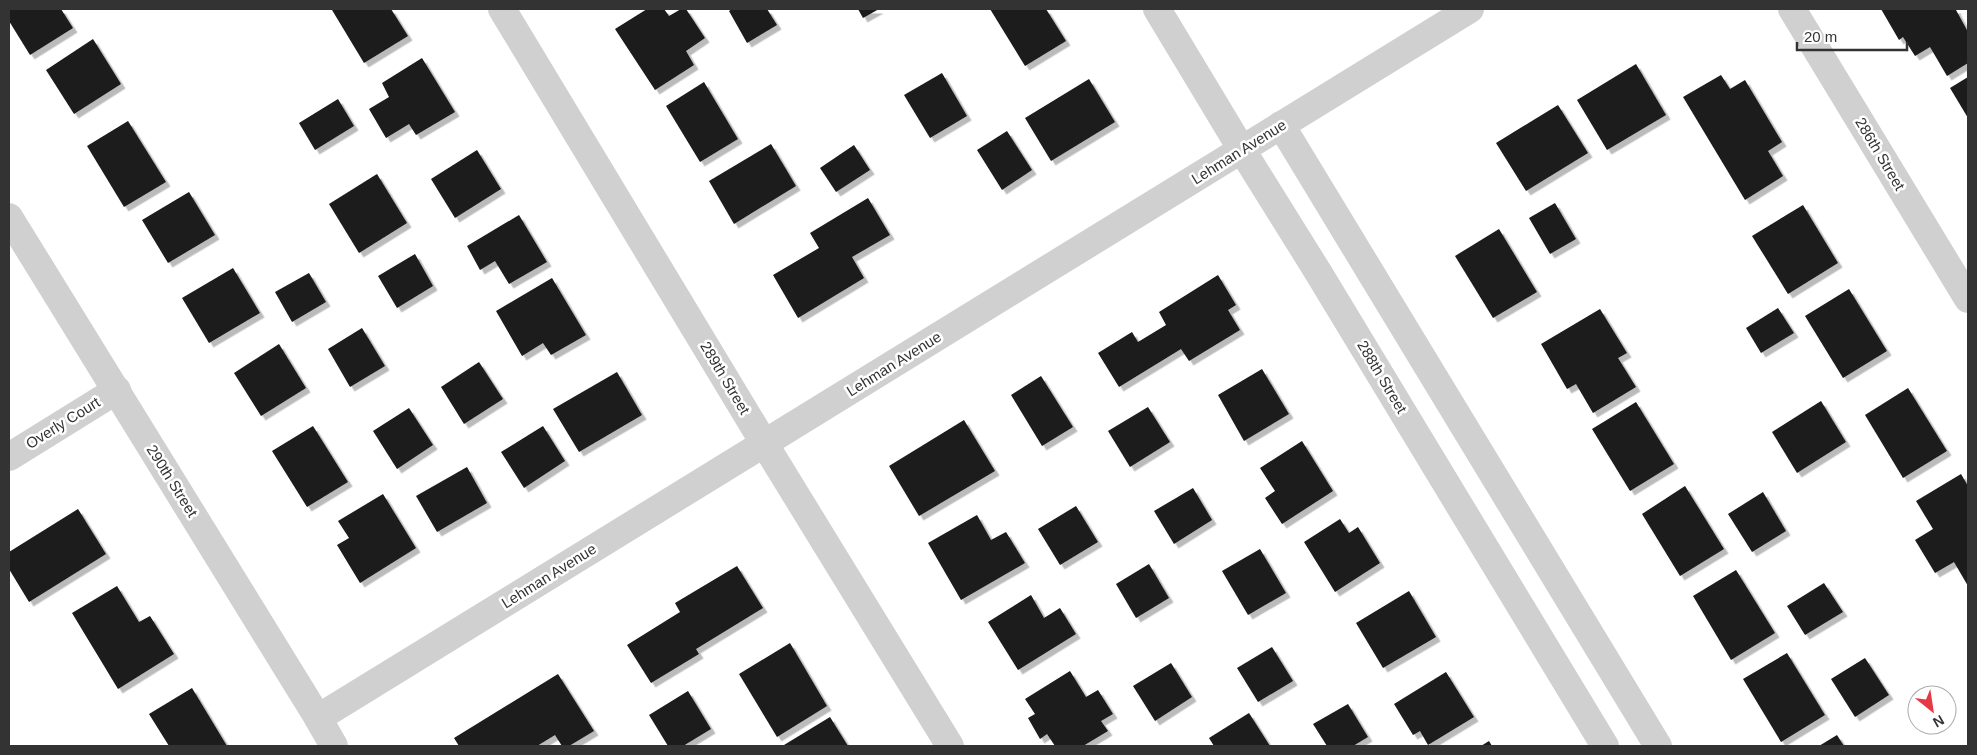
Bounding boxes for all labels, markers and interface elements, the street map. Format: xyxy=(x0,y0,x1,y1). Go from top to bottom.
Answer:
scale bar xyxy=(1797,20,1907,52)
text: 20 m xyxy=(1804,28,1837,45)
street label: 286th Street xyxy=(1852,114,1909,194)
street label: Lehman Avenue xyxy=(1188,116,1289,187)
street label: Lehman Avenue xyxy=(843,328,944,399)
street label: 288th Street xyxy=(1354,337,1411,417)
street label: 289th Street xyxy=(697,338,754,418)
street label: Overly Court xyxy=(23,393,104,452)
street label: 290th Street xyxy=(144,442,202,521)
street label: Lehman Avenue xyxy=(498,540,599,611)
north arrow xyxy=(1907,685,1957,735)
text: N xyxy=(1930,712,1947,731)

